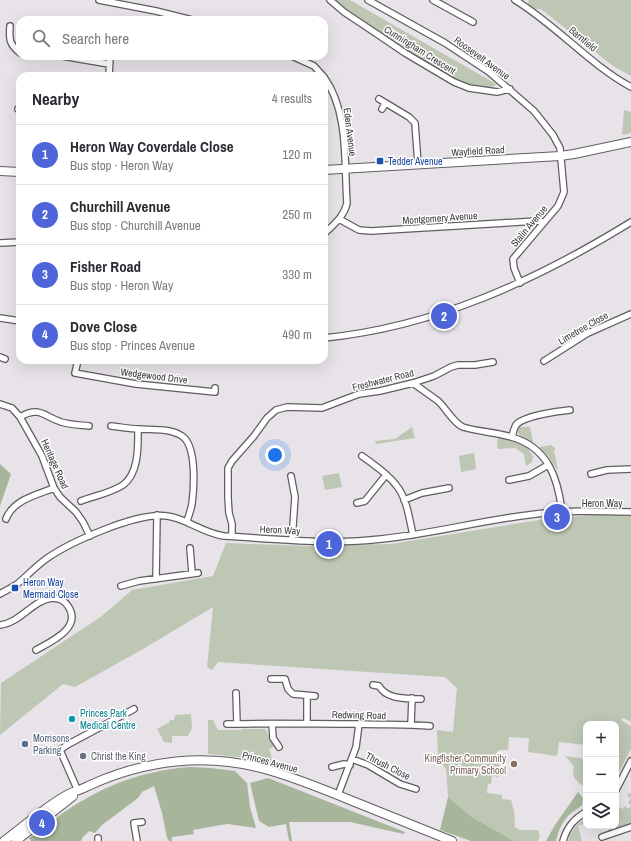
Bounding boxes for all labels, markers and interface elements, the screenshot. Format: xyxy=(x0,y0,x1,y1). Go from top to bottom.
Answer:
search box xyxy=(16,16,328,60)
street label: Cunningham Crescent xyxy=(382,23,459,78)
street label: Barnfield xyxy=(566,23,600,55)
icon: search xyxy=(30,27,52,49)
text: Search here xyxy=(62,28,129,49)
street label: Roosevelt Avenue xyxy=(451,33,513,83)
text: Nearby xyxy=(32,87,79,110)
text: 4 results xyxy=(272,90,312,107)
street label: Eden Avenue xyxy=(341,107,359,157)
text: Heron Way Coverdale Close xyxy=(70,136,234,157)
street label: Wayfield Road xyxy=(451,143,505,159)
text: 1 xyxy=(42,146,48,163)
text: 120 m xyxy=(282,146,312,163)
place label: Tedder Avenue xyxy=(388,155,443,168)
marker: Tedder Avenue xyxy=(375,156,385,166)
text: Bus stop · Heron Way xyxy=(70,157,173,174)
text: Churchill Avenue xyxy=(70,196,170,217)
street label: Stalin Avenue xyxy=(508,202,550,250)
text: 2 xyxy=(42,206,48,223)
text: 250 m xyxy=(282,206,312,223)
street label: Montgomery Avenue xyxy=(402,209,478,227)
text: Bus stop · Churchill Avenue xyxy=(70,217,201,234)
text: Fisher Road xyxy=(70,256,141,277)
text: 3 xyxy=(42,266,48,283)
text: 330 m xyxy=(282,266,312,283)
text: Bus stop · Heron Way xyxy=(70,277,173,294)
pin: 2 xyxy=(431,301,457,331)
street label: Limetree Close xyxy=(556,308,611,348)
text: Dove Close xyxy=(70,316,137,337)
text: 4 xyxy=(42,326,48,343)
text: 490 m xyxy=(282,326,312,343)
text: Bus stop · Princes Avenue xyxy=(70,337,195,354)
street label: Wedgewood Drive xyxy=(120,365,189,387)
street label: Freshwater Road xyxy=(351,366,415,394)
street label: Heritage Road xyxy=(38,437,72,491)
your location xyxy=(265,445,285,465)
street label: Heron Way xyxy=(582,497,623,510)
pin: 3 xyxy=(544,502,570,532)
street label: Heron Way xyxy=(259,522,302,538)
pin: 1 xyxy=(316,529,342,559)
place label: Heron Way Mermaid Close xyxy=(23,576,79,601)
marker: Heron Way Mermaid Close xyxy=(10,583,20,593)
place label: Princes Park Medical Centre xyxy=(80,707,136,732)
street label: Redwing Road xyxy=(332,708,386,722)
marker: Princes Park Medical Centre xyxy=(67,714,77,724)
map controls xyxy=(583,721,619,829)
button: + xyxy=(583,721,619,757)
place label: Morrisons Parking xyxy=(33,732,69,757)
marker: Morrisons Parking xyxy=(20,739,30,749)
street label: Princes Avenue xyxy=(241,748,300,776)
street label: Thrush Close xyxy=(363,749,413,783)
place label: Christ the King xyxy=(91,750,146,763)
marker: Christ the King xyxy=(78,751,88,761)
place label: Kingfisher Community Primary School xyxy=(424,752,507,777)
button: − xyxy=(583,757,619,793)
marker: Kingfisher Community Primary School xyxy=(509,759,519,769)
button: layers xyxy=(583,793,619,829)
pin: 4 xyxy=(29,808,55,838)

